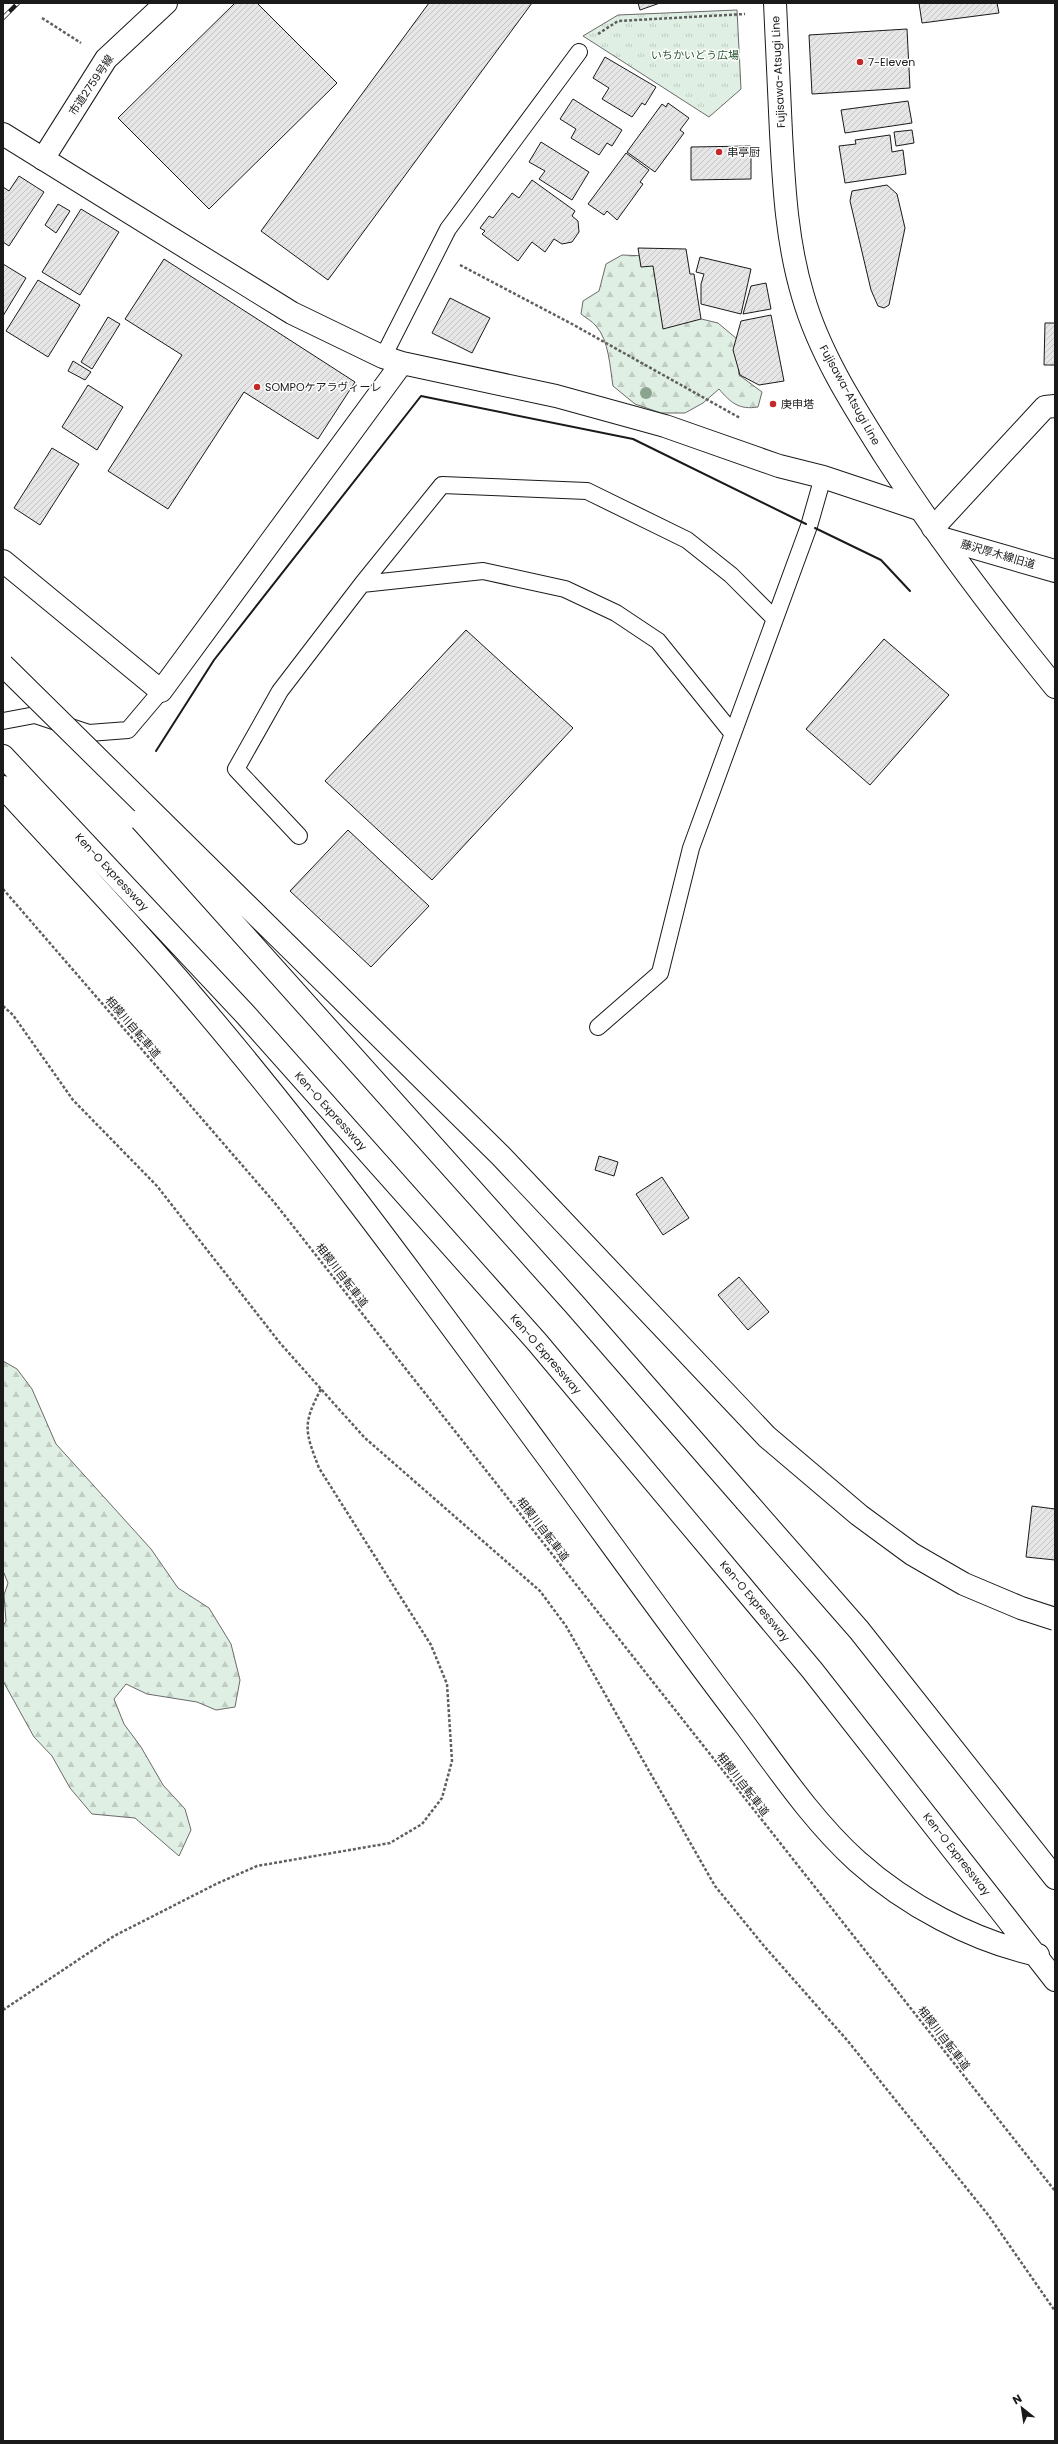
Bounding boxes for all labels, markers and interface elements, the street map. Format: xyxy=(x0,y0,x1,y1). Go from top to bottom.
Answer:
street label: Fujisawa-Atsugi Line xyxy=(767,15,789,128)
park label: いちかいどう広場 xyxy=(651,47,739,63)
street label: 市道2759号線 xyxy=(65,51,117,119)
place label: 7-Eleven xyxy=(868,54,915,70)
marker: 7-Eleven xyxy=(855,57,865,67)
place label: 串亭厨 xyxy=(727,144,760,160)
marker: 串亭厨 xyxy=(714,147,724,157)
street label: Fujisawa-Atsugi Line xyxy=(816,342,884,448)
place label: SOMPOケアラヴィーレ xyxy=(265,379,382,395)
marker: SOMPOケアラヴィーレ xyxy=(252,382,262,392)
place label: 庚申塔 xyxy=(781,396,814,412)
marker: 庚申塔 xyxy=(768,399,778,409)
street label: 藤沢厚木線旧道 xyxy=(959,536,1037,572)
street label: Ken-O Expressway xyxy=(72,829,153,915)
street label: 相模川自転車道 xyxy=(102,993,164,1061)
street label: Ken-O Expressway xyxy=(291,1068,371,1155)
street label: 相模川自転車道 xyxy=(312,1240,372,1310)
street label: Ken-O Expressway xyxy=(507,1310,586,1398)
street label: 相模川自転車道 xyxy=(513,1494,573,1564)
street label: Ken-O Expressway xyxy=(716,1557,794,1646)
street label: 相模川自転車道 xyxy=(713,1749,773,1819)
street label: Ken-O Expressway xyxy=(919,1809,995,1900)
street label: 相模川自転車道 xyxy=(914,2003,974,2073)
north arrow xyxy=(1002,2388,1042,2428)
text: N xyxy=(1009,2390,1025,2408)

